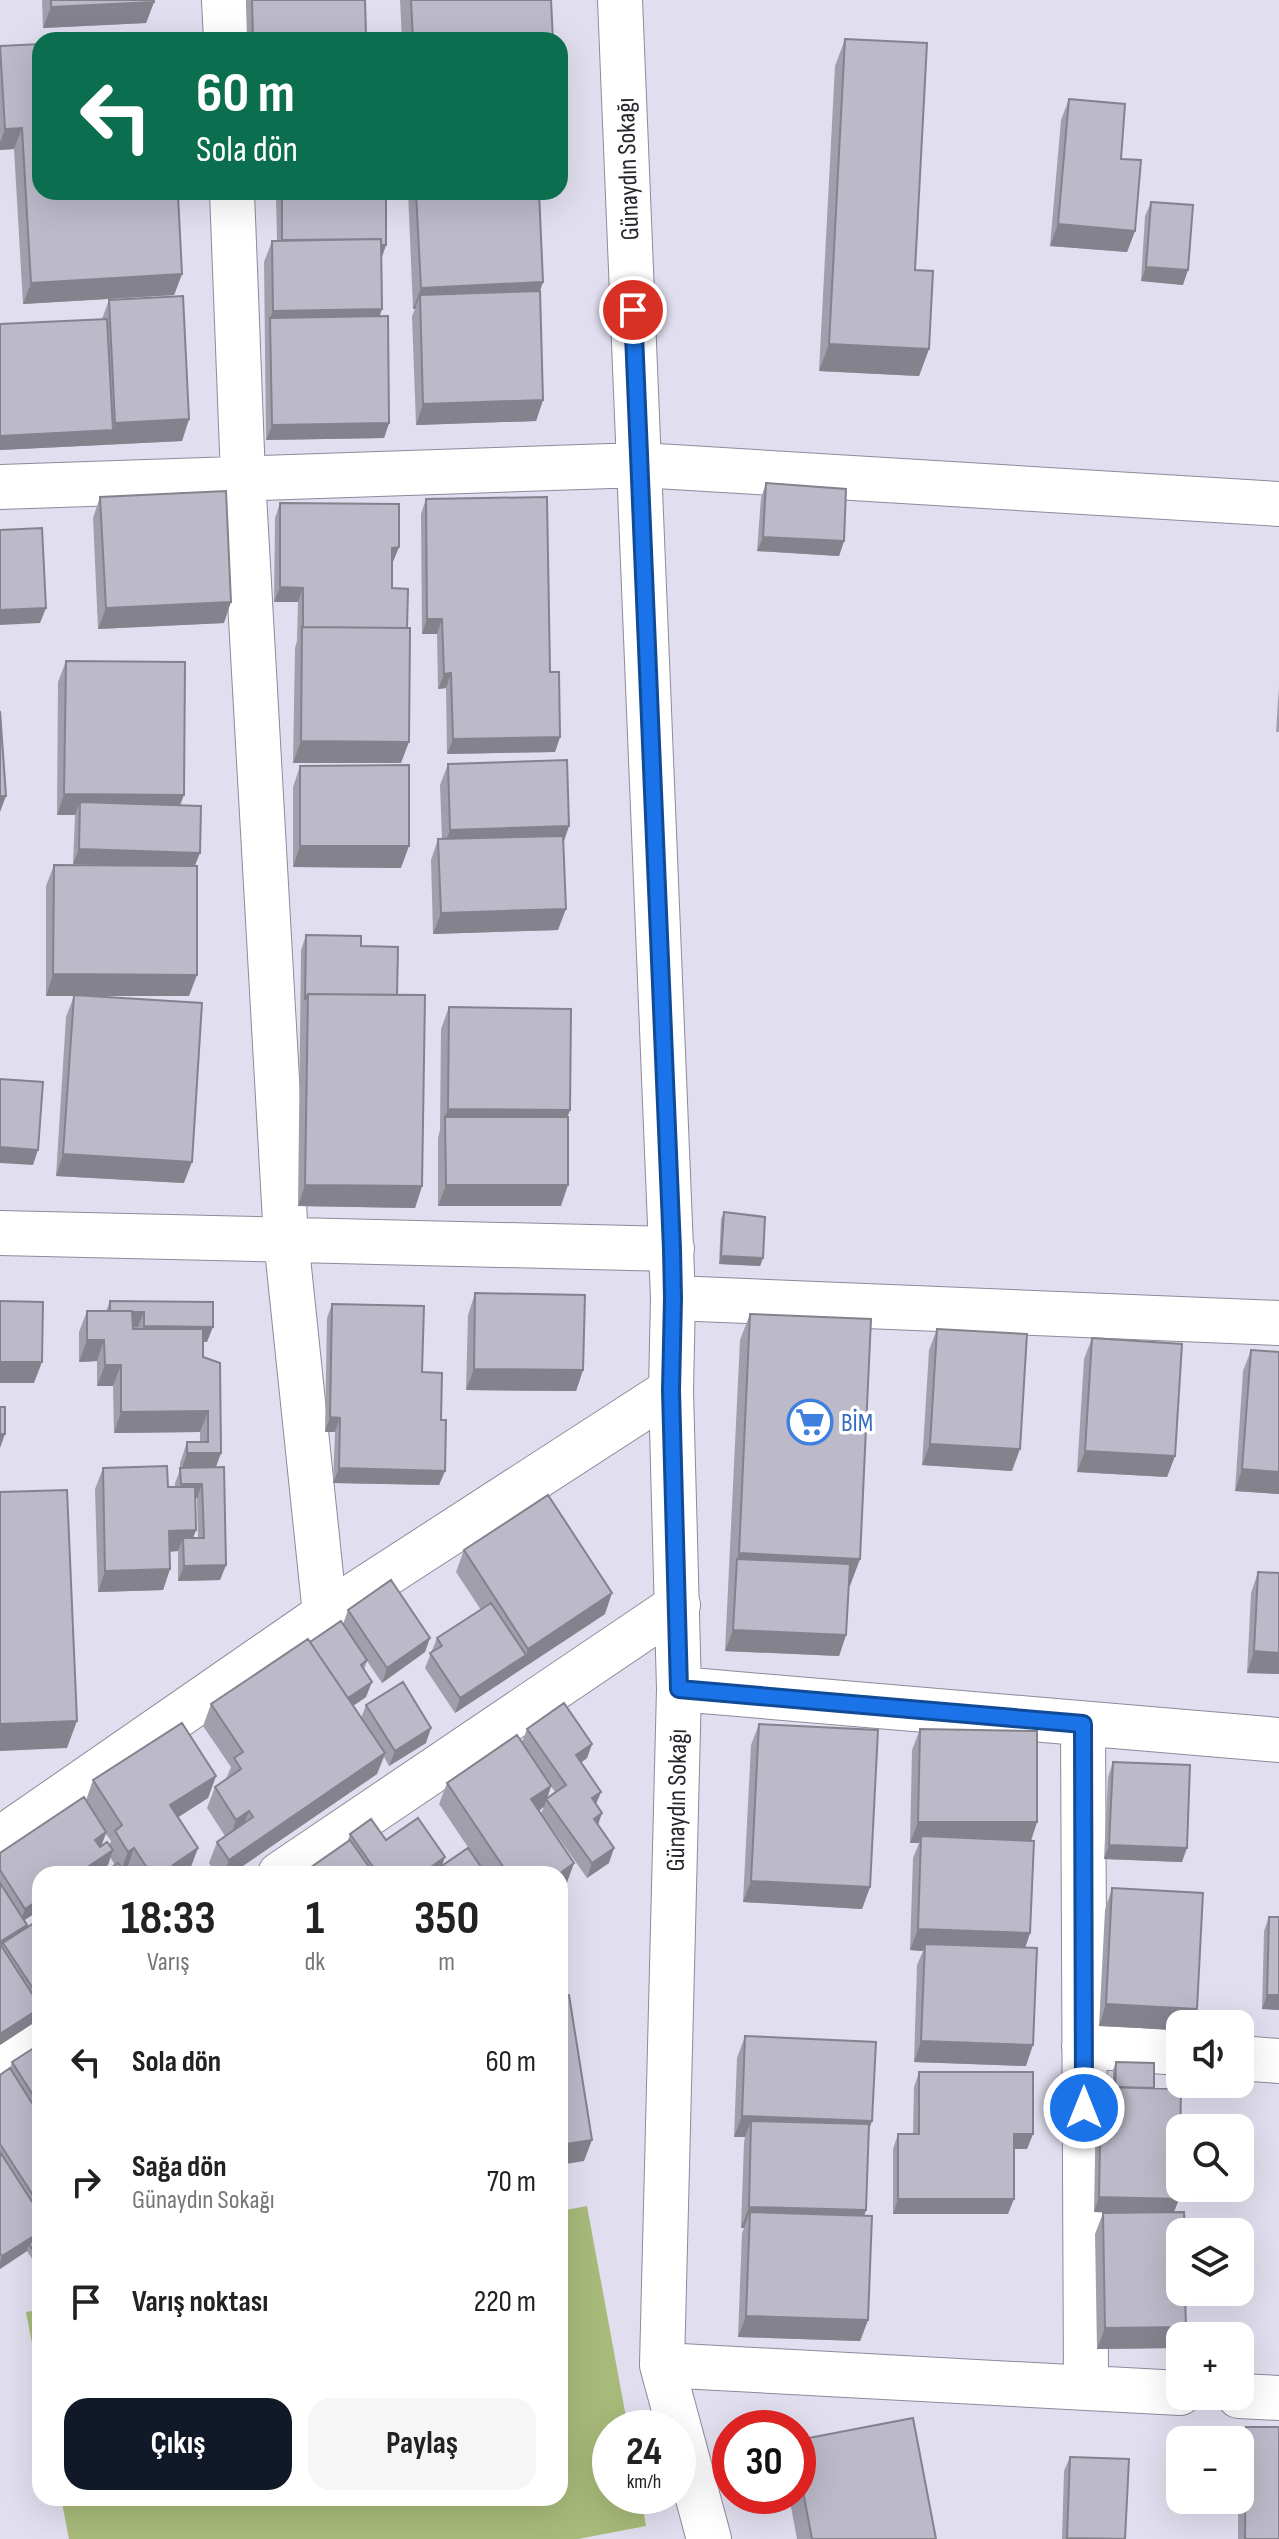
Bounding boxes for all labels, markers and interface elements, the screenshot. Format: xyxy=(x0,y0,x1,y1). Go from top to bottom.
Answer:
text: 60 m xyxy=(196,61,295,128)
icon: left xyxy=(64,64,168,168)
street label: Günaydın Sokağı xyxy=(611,97,646,241)
text: Sola dön xyxy=(196,129,298,172)
pin xyxy=(599,276,667,344)
icon: arrive xyxy=(611,288,655,332)
supermarket icon: BİM xyxy=(786,1398,834,1446)
place label: BİM xyxy=(841,1408,873,1439)
street label: Günaydın Sokağı xyxy=(661,1728,694,1872)
text: 18:33 xyxy=(121,1890,216,1947)
text: 1 xyxy=(305,1890,324,1947)
text: 350 xyxy=(414,1890,479,1947)
text: Varış xyxy=(147,1947,190,1978)
text: dk xyxy=(305,1947,325,1978)
text: m xyxy=(438,1947,455,1978)
map controls xyxy=(1166,2010,1254,2514)
button: sound xyxy=(1166,2010,1254,2098)
icon: left xyxy=(64,2040,108,2084)
text: Sola dön xyxy=(132,2044,221,2080)
text: 60 m xyxy=(485,2044,536,2080)
position arrow xyxy=(1042,2066,1126,2150)
button: search xyxy=(1166,2114,1254,2202)
text: Sağa dön xyxy=(132,2149,227,2185)
icon: right xyxy=(64,2160,108,2204)
text: 70 m xyxy=(487,2164,536,2200)
text: Günaydın Sokağı xyxy=(132,2185,275,2216)
button: layers xyxy=(1166,2218,1254,2306)
icon: arrive xyxy=(64,2280,108,2324)
text: Varış noktası xyxy=(132,2284,268,2320)
text: 220 m xyxy=(474,2284,536,2320)
button: + xyxy=(1166,2322,1254,2410)
button: Çıkış xyxy=(64,2398,292,2490)
button: Paylaş xyxy=(308,2398,536,2490)
speed limit sign: 30 xyxy=(712,2410,816,2514)
button: − xyxy=(1166,2426,1254,2514)
text: 24 xyxy=(626,2428,662,2476)
text: km/h xyxy=(627,2470,661,2494)

